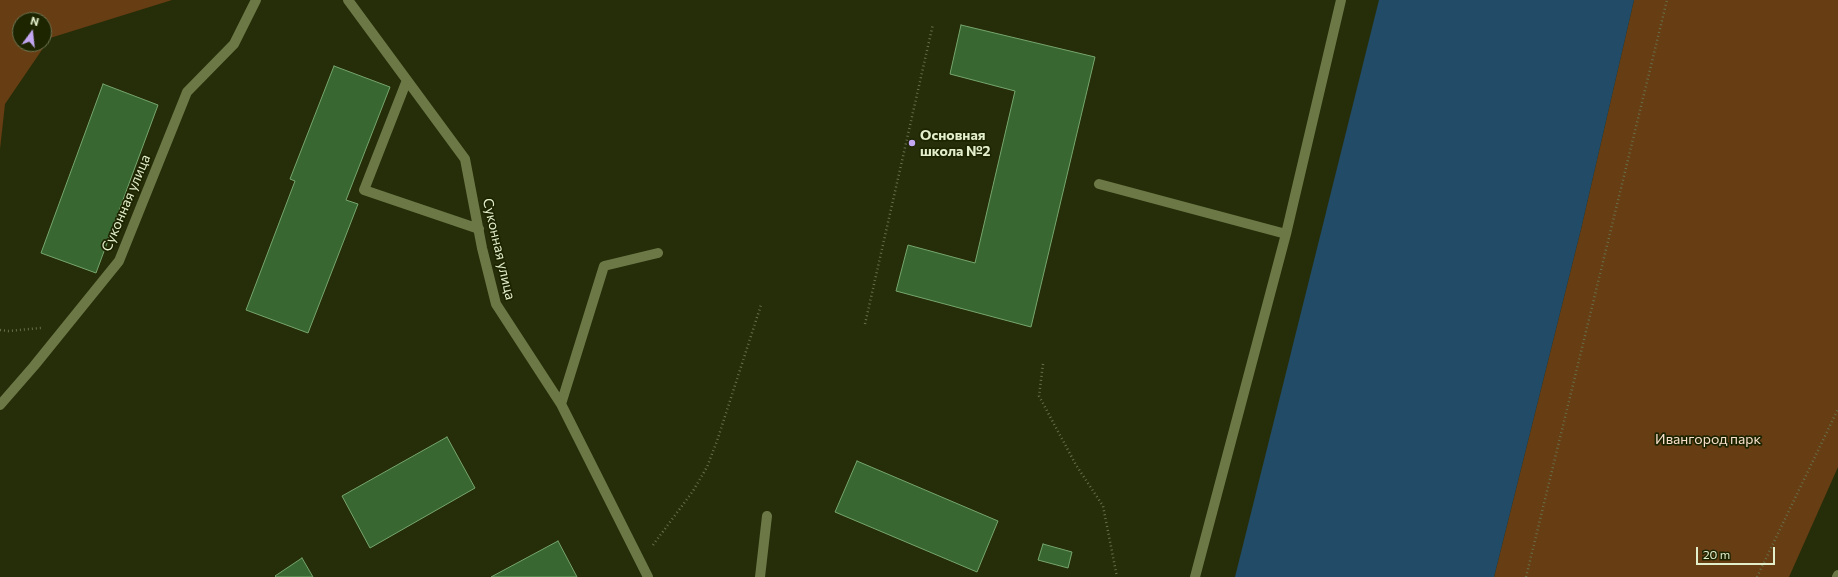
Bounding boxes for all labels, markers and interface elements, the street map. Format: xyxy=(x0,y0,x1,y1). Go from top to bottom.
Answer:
north arrow xyxy=(12,12,52,52)
text: N xyxy=(29,14,41,28)
place label: Основная школа №2 xyxy=(920,127,991,160)
marker: Основная школа №2 xyxy=(907,138,917,148)
street label: Суконная улица xyxy=(98,152,154,254)
street label: Суконная улица xyxy=(479,197,519,301)
park label: Ивангород парк xyxy=(1655,431,1761,447)
scale bar xyxy=(1698,539,1777,565)
text: 20 m xyxy=(1703,547,1730,561)

